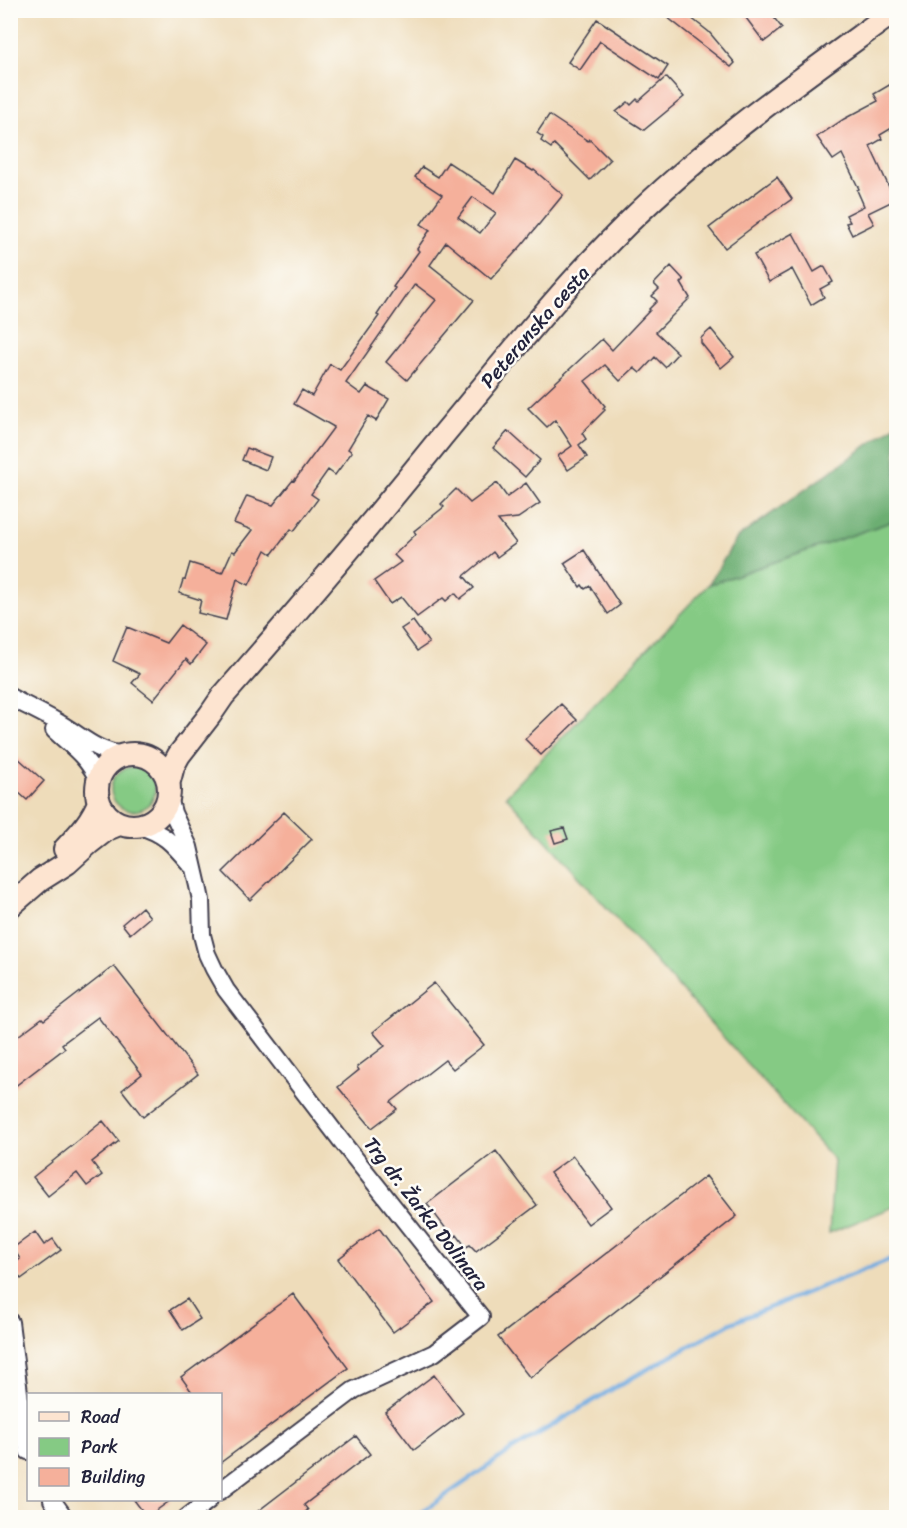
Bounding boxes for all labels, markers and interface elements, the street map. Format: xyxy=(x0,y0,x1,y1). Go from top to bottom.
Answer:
street label: Peteranska cesta xyxy=(471,257,599,397)
street label: Trg dr. Žarka Dolinara xyxy=(354,1129,498,1299)
legend xyxy=(27,1393,222,1501)
text: Road xyxy=(81,1401,121,1433)
text: Park xyxy=(81,1431,118,1463)
text: Building xyxy=(81,1461,145,1493)

